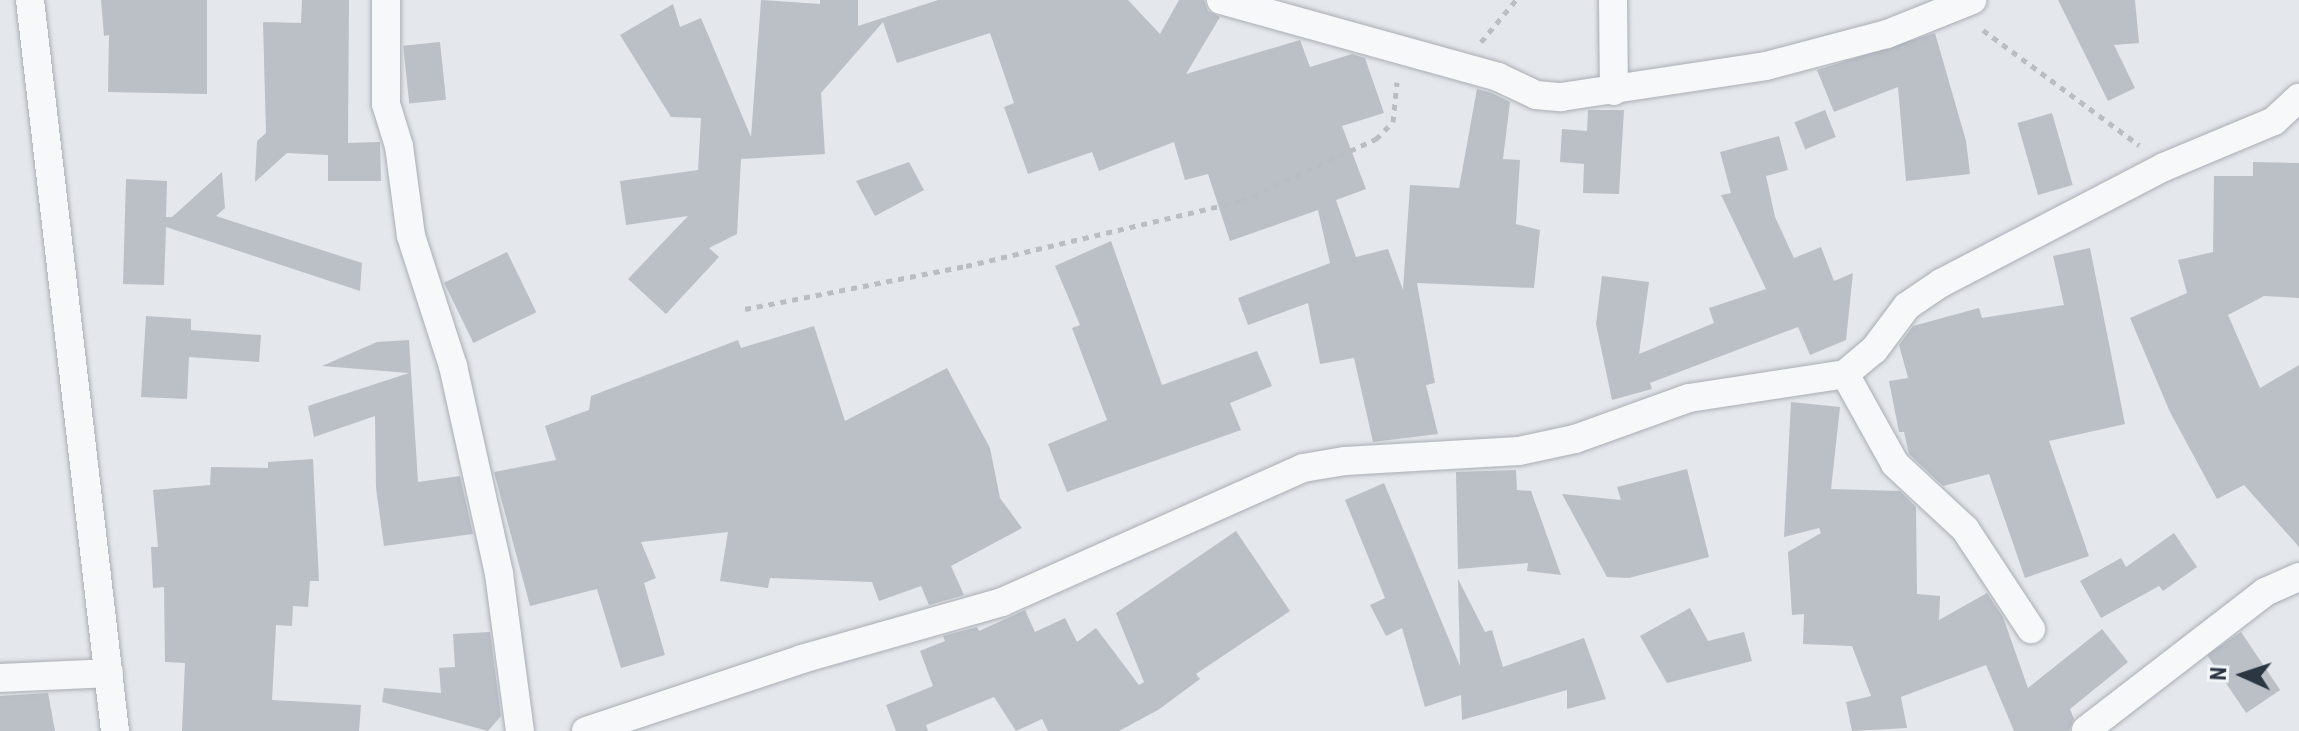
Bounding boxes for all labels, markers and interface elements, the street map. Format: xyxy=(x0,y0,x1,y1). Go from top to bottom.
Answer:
north arrow xyxy=(2203,635,2283,715)
text: N xyxy=(2206,666,2231,681)

